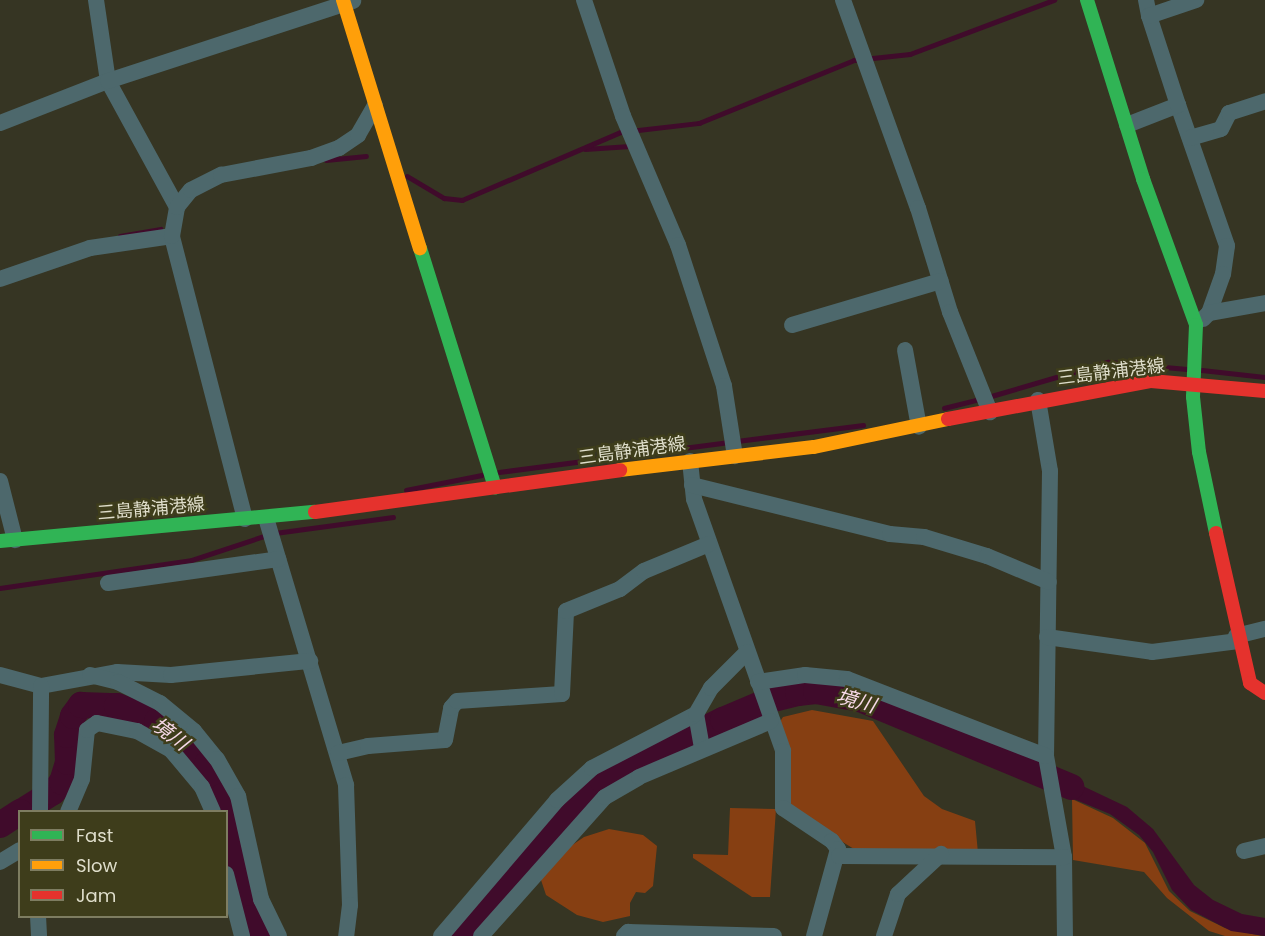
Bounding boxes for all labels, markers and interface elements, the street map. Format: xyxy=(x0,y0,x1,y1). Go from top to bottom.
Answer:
street label: 三島静浦港線 xyxy=(1056,355,1166,389)
street label: 三島静浦港線 xyxy=(577,433,687,469)
street label: 三島静浦港線 xyxy=(96,494,206,524)
water label: 境川 xyxy=(833,684,879,718)
water label: 境川 xyxy=(147,712,193,756)
legend xyxy=(18,810,228,918)
text: Fast xyxy=(76,823,113,848)
text: Slow xyxy=(76,853,117,878)
text: Jam xyxy=(76,883,116,908)

